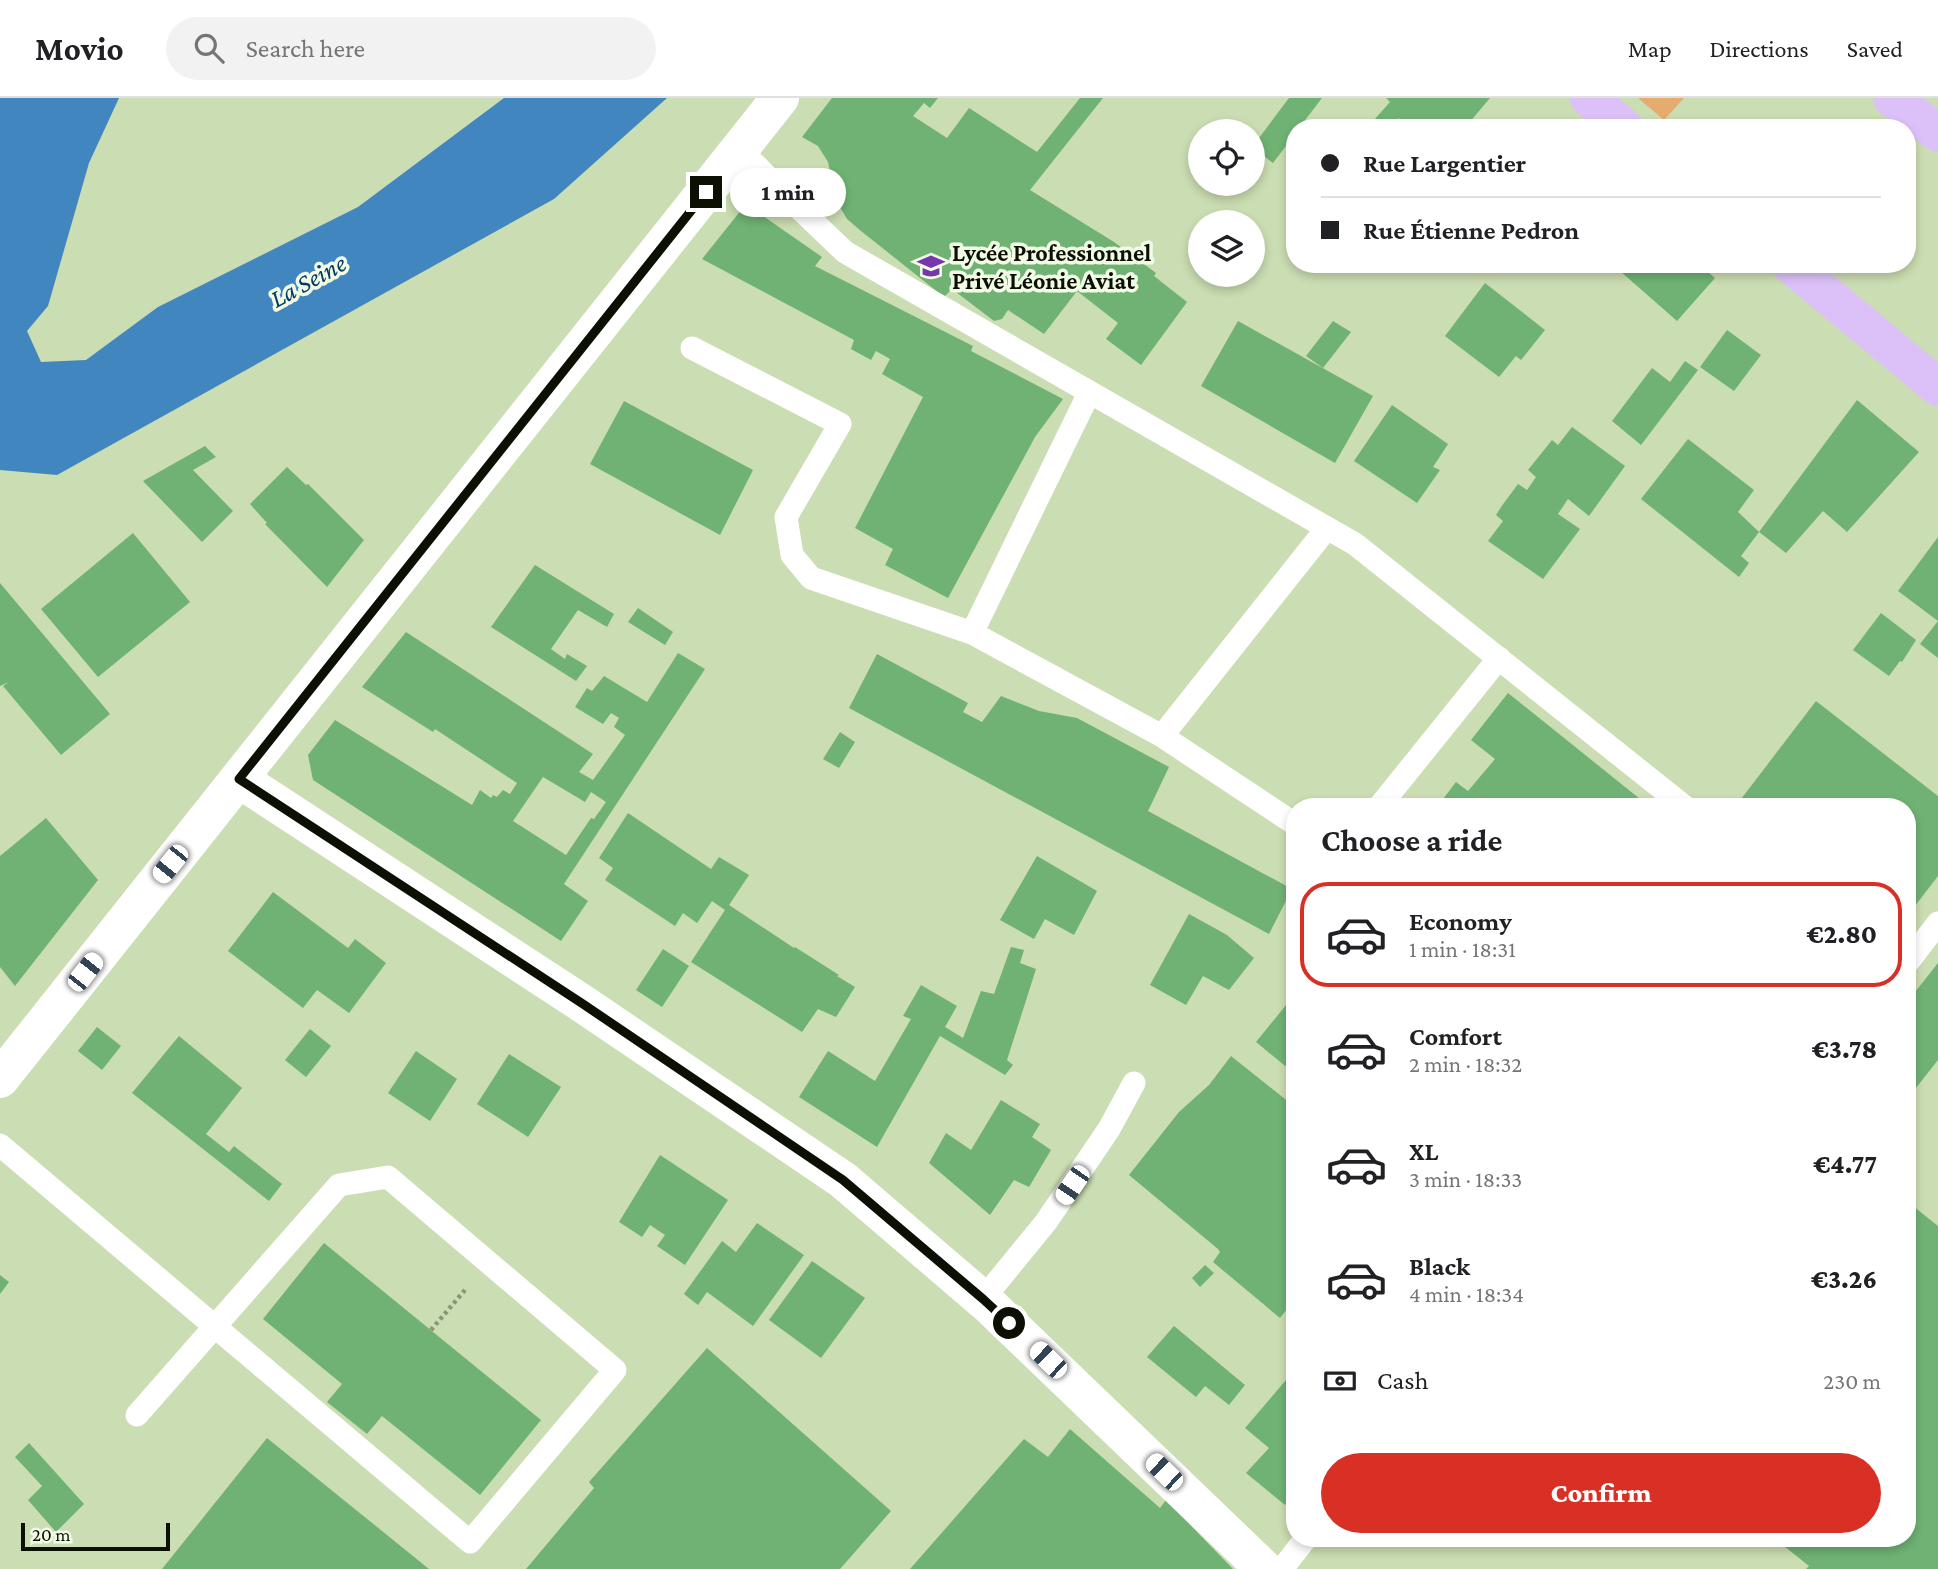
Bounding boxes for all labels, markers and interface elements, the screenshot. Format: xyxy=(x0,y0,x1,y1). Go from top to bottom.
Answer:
search box xyxy=(166,17,656,80)
icon: search xyxy=(190,29,228,67)
text: Movio xyxy=(35,30,124,67)
text: Search here xyxy=(246,34,365,63)
text: Map xyxy=(1628,35,1672,62)
text: Directions xyxy=(1710,35,1809,62)
text: Saved xyxy=(1847,35,1903,62)
map controls xyxy=(1188,119,1265,287)
button: locate xyxy=(1188,119,1265,196)
text: Rue Largentier xyxy=(1363,149,1526,178)
callout: 1 min xyxy=(730,168,846,217)
route end xyxy=(690,176,722,208)
text: 1 min xyxy=(761,179,815,205)
button: layers xyxy=(1188,210,1265,287)
text: Rue Étienne Pedron xyxy=(1363,216,1579,245)
place label: Lycée Professionnel Privé Léonie Aviat xyxy=(952,239,1151,294)
water label: La Seine xyxy=(265,248,351,314)
school or university icon: Lycée Professionnel Privé Léonie Aviat xyxy=(916,251,946,281)
text: Choose a ride xyxy=(1321,822,1502,858)
car xyxy=(149,841,192,887)
icon: car xyxy=(1325,903,1388,966)
text: Economy xyxy=(1409,907,1512,936)
text: €2.80 xyxy=(1807,920,1877,949)
text: 1 min · 18:31 xyxy=(1409,936,1516,962)
car xyxy=(64,949,107,995)
icon: car xyxy=(1325,1018,1388,1081)
text: Comfort xyxy=(1409,1022,1502,1051)
text: €3.78 xyxy=(1812,1035,1877,1064)
text: 2 min · 18:32 xyxy=(1409,1051,1522,1077)
icon: car xyxy=(1325,1133,1388,1196)
text: XL xyxy=(1409,1137,1438,1166)
text: €4.77 xyxy=(1813,1150,1877,1179)
car xyxy=(1052,1162,1093,1208)
text: 3 min · 18:33 xyxy=(1409,1166,1522,1192)
icon: car xyxy=(1325,1248,1388,1311)
text: Black xyxy=(1409,1252,1470,1281)
text: €3.26 xyxy=(1811,1265,1877,1294)
text: 4 min · 18:34 xyxy=(1409,1281,1524,1307)
route start xyxy=(993,1307,1025,1339)
car xyxy=(1026,1338,1071,1382)
icon: cash xyxy=(1321,1362,1359,1400)
text: Cash xyxy=(1377,1366,1428,1395)
text: 230 m xyxy=(1823,1368,1881,1394)
car xyxy=(1142,1450,1187,1494)
button: Confirm xyxy=(1321,1453,1881,1533)
scale bar xyxy=(21,1520,170,1552)
text: 20 m xyxy=(32,1524,71,1545)

